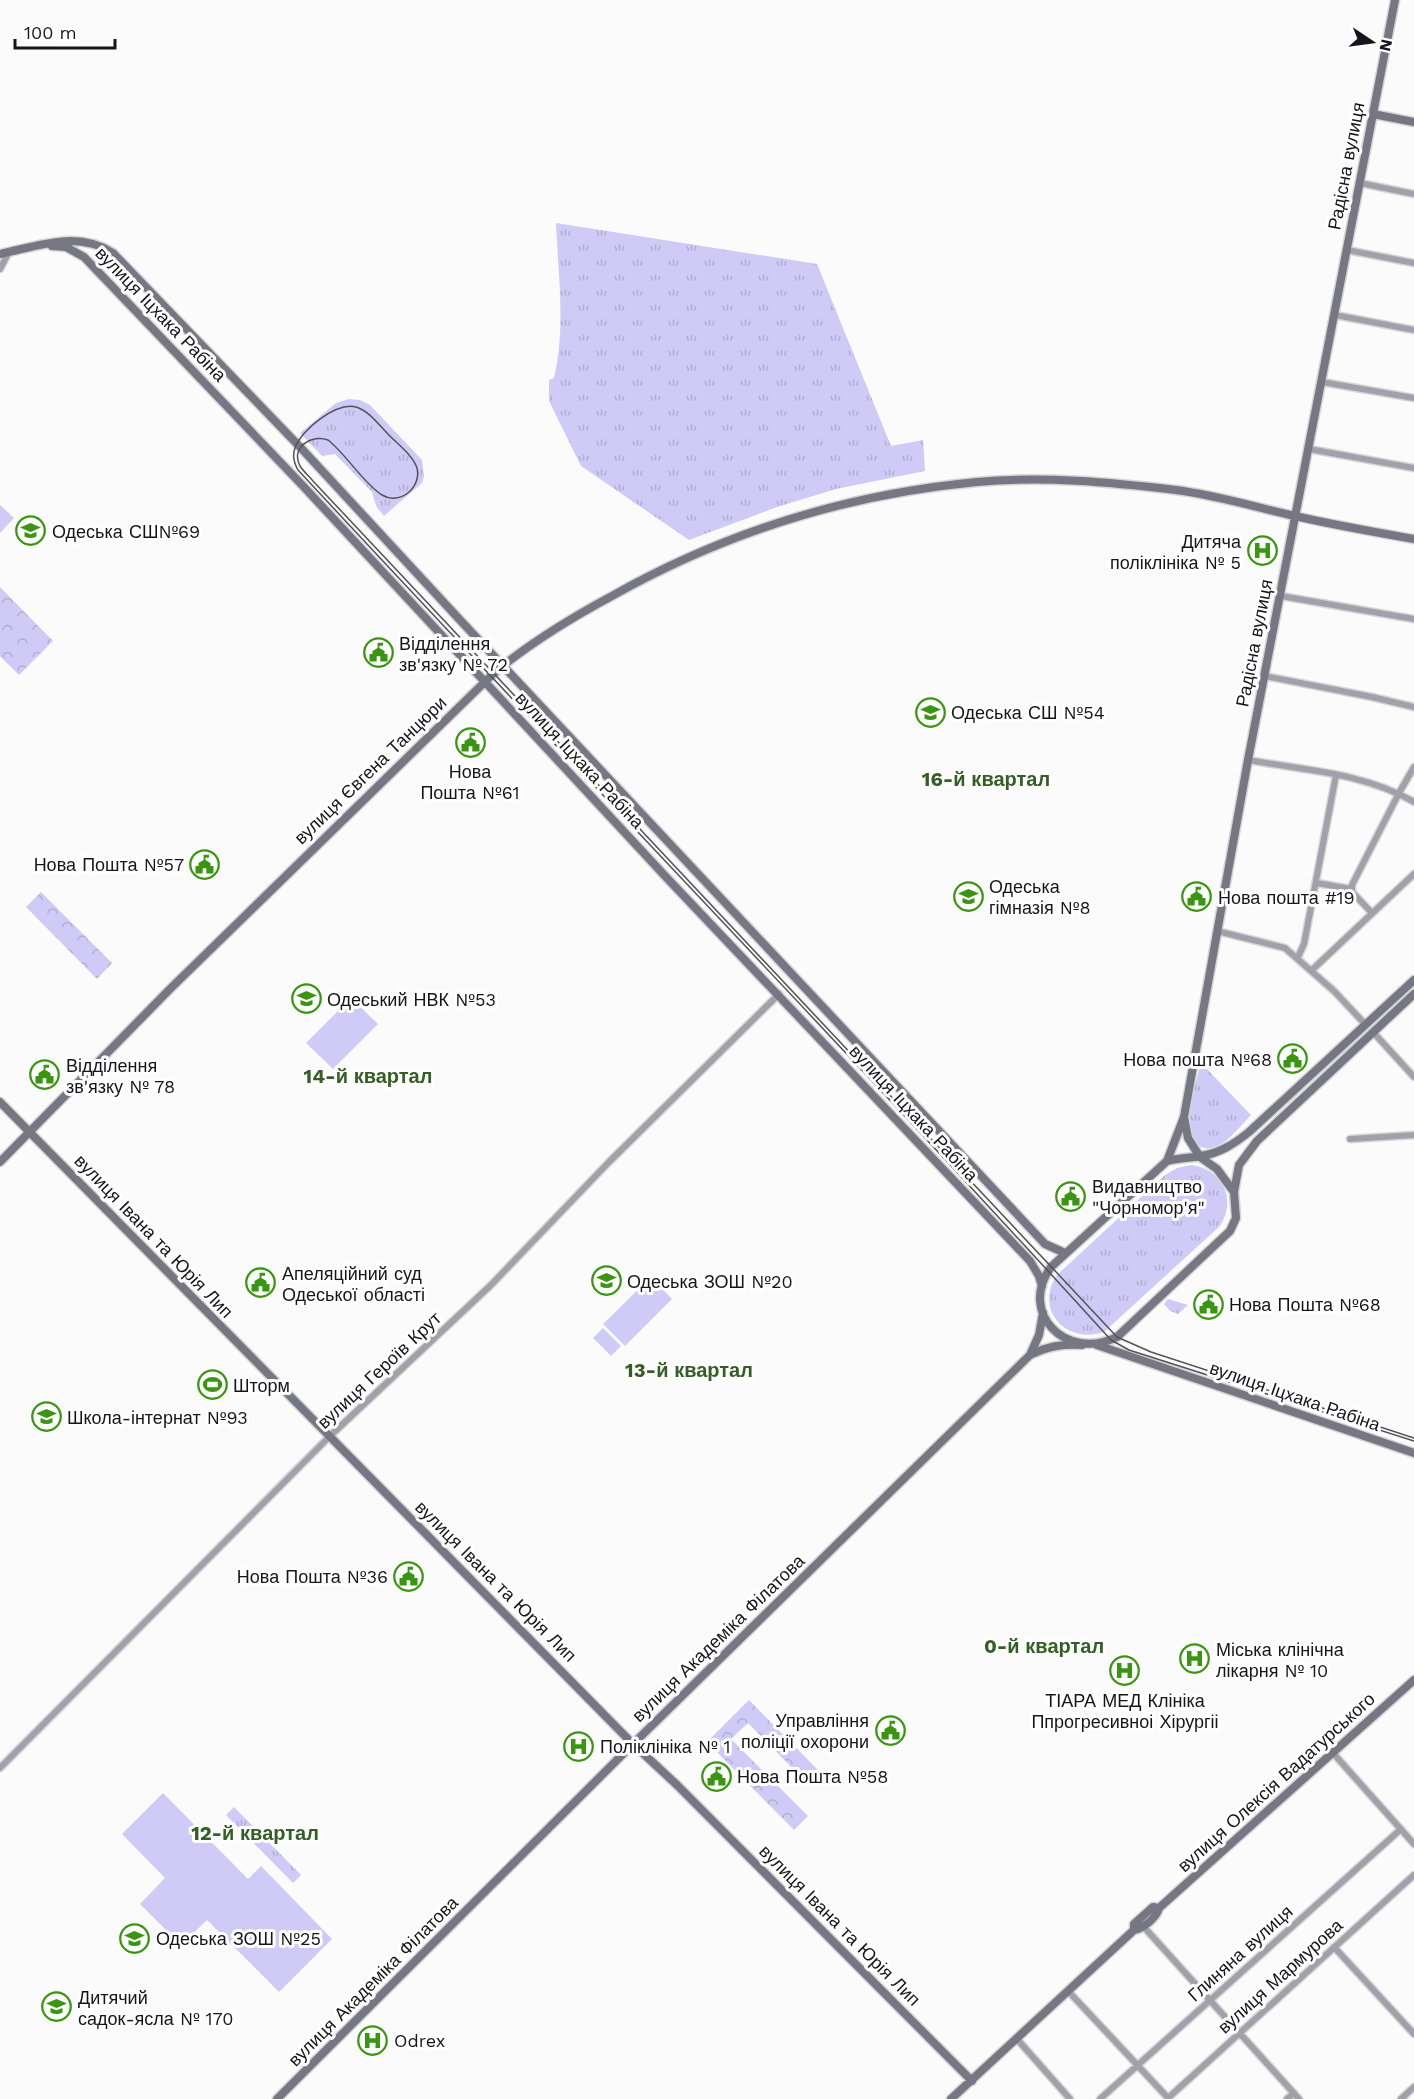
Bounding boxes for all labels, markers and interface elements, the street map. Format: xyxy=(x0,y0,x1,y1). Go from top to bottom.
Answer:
scale bar xyxy=(15,12,116,50)
north arrow xyxy=(1342,12,1402,72)
text: 100 m xyxy=(24,22,77,43)
text: N xyxy=(1376,37,1397,53)
street label: Радісна вулиця xyxy=(1323,100,1369,232)
street label: вулиця Іцхака Рабіна xyxy=(91,242,231,386)
school or university icon: Одеська СШ№69 xyxy=(15,515,47,547)
place label: Одеська СШ№69 xyxy=(52,521,200,542)
place label: Дитяча поліклініка № 5 xyxy=(1110,531,1242,573)
hospital icon: Дитяча поліклініка № 5 xyxy=(1246,535,1278,567)
street label: Радісна вулиця xyxy=(1231,577,1277,709)
place label: Відділення зв'язку № 72 xyxy=(399,633,508,675)
public building icon: Відділення зв'язку № 72 xyxy=(362,637,394,669)
street label: вулиця Іцхака Рабіна xyxy=(511,687,649,833)
street label: вулиця Євгена Танцюри xyxy=(290,692,450,848)
school or university icon: Одеська СШ №54 xyxy=(914,696,946,728)
place label: Одеська СШ №54 xyxy=(951,702,1105,723)
public building icon: Нова Пошта №61 xyxy=(454,726,486,758)
place label: Нова Пошта №61 xyxy=(420,761,520,803)
district label: 16-й квартал xyxy=(922,767,1050,791)
public building icon: Нова Пошта №57 xyxy=(189,848,221,880)
place label: Нова Пошта №57 xyxy=(34,854,184,875)
place label: Одеська гімназія №8 xyxy=(989,876,1091,918)
school or university icon: Одеська гімназія №8 xyxy=(952,880,984,912)
public building icon: Нова пошта #19 xyxy=(1181,881,1213,913)
place label: Нова пошта #19 xyxy=(1218,887,1355,908)
school or university icon: Одеський НВК №53 xyxy=(290,983,322,1015)
place label: Одеський НВК №53 xyxy=(327,989,496,1010)
street label: вулиця Іцхака Рабіна xyxy=(845,1040,983,1186)
public building icon: Нова пошта №68 xyxy=(1277,1043,1309,1075)
place label: Нова пошта №68 xyxy=(1123,1049,1272,1070)
place label: Відділення зв'язку № 78 xyxy=(66,1055,175,1097)
public building icon: Відділення зв'язку № 78 xyxy=(29,1059,61,1091)
district label: 14-й квартал xyxy=(304,1064,432,1088)
street label: вулиця Івана та Юрія Лип xyxy=(70,1150,238,1322)
place label: Видавництво "Чорномор'я" xyxy=(1092,1176,1205,1218)
public building icon: Видавництво "Чорномор'я" xyxy=(1055,1180,1087,1212)
place label: Апеляційний суд Одеської області xyxy=(282,1263,425,1305)
school or university icon: Одеська ЗОШ №20 xyxy=(590,1265,622,1297)
public building icon: Апеляційний суд Одеської області xyxy=(245,1267,277,1299)
place label: Одеська ЗОШ №20 xyxy=(627,1271,793,1292)
public building icon: Нова Пошта №68 xyxy=(1192,1288,1224,1320)
place label: Нова Пошта №68 xyxy=(1229,1294,1381,1315)
street label: вулиця Героїв Крут xyxy=(313,1307,445,1433)
street label: вулиця Іцхака Рабіна xyxy=(1207,1357,1384,1435)
district label: 13-й квартал xyxy=(625,1358,753,1382)
sports icon: Шторм xyxy=(196,1369,228,1401)
place label: Шторм xyxy=(233,1375,290,1396)
school or university icon: Школа-інтернат №93 xyxy=(30,1401,62,1433)
place label: Школа-інтернат №93 xyxy=(67,1407,248,1428)
street label: вулиця Івана та Юрія Лип xyxy=(411,1496,581,1666)
street label: вулиця Академіка Філатова xyxy=(627,1549,809,1726)
public building icon: Нова Пошта №36 xyxy=(393,1560,425,1592)
place label: Нова Пошта №36 xyxy=(237,1566,388,1587)
district label: 0-й квартал xyxy=(984,1634,1104,1658)
place label: Міська клінічна лікарня № 10 xyxy=(1216,1639,1345,1681)
hospital icon: Міська клінічна лікарня № 10 xyxy=(1179,1643,1211,1675)
hospital icon: ТІАРА МЕД Клініка Ппрогресивноі Хірургіі xyxy=(1109,1655,1141,1687)
street label: вулиця Олексія Вадатурського xyxy=(1173,1688,1379,1876)
place label: ТІАРА МЕД Клініка Ппрогресивноі Хірургіі xyxy=(1031,1690,1219,1732)
place label: Управління поліції охорони xyxy=(741,1710,869,1752)
public building icon: Управління поліції охорони xyxy=(874,1714,906,1746)
hospital icon: Поліклініка № 1 xyxy=(563,1730,595,1762)
place label: Поліклініка № 1 xyxy=(600,1736,730,1757)
public building icon: Нова Пошта №58 xyxy=(700,1760,732,1792)
place label: Нова Пошта №58 xyxy=(737,1766,888,1787)
district label: 12-й квартал xyxy=(191,1821,319,1845)
street label: вулиця Івана та Юрія Лип xyxy=(755,1840,925,2010)
street label: вулиця Академіка Філатова xyxy=(284,1891,463,2070)
street label: Глиняна вулиця xyxy=(1183,1901,1297,2005)
street label: вулиця Мармурова xyxy=(1213,1914,1347,2038)
school or university icon: Одеська ЗОШ №25 xyxy=(119,1922,151,1954)
place label: Одеська ЗОШ №25 xyxy=(156,1928,321,1949)
place label: Дитячий садок-ясла № 170 xyxy=(78,1987,233,2029)
school or university icon: Дитячий садок-ясла № 170 xyxy=(41,1991,73,2023)
hospital icon: Odrex xyxy=(357,2024,389,2056)
place label: Odrex xyxy=(394,2030,445,2051)

